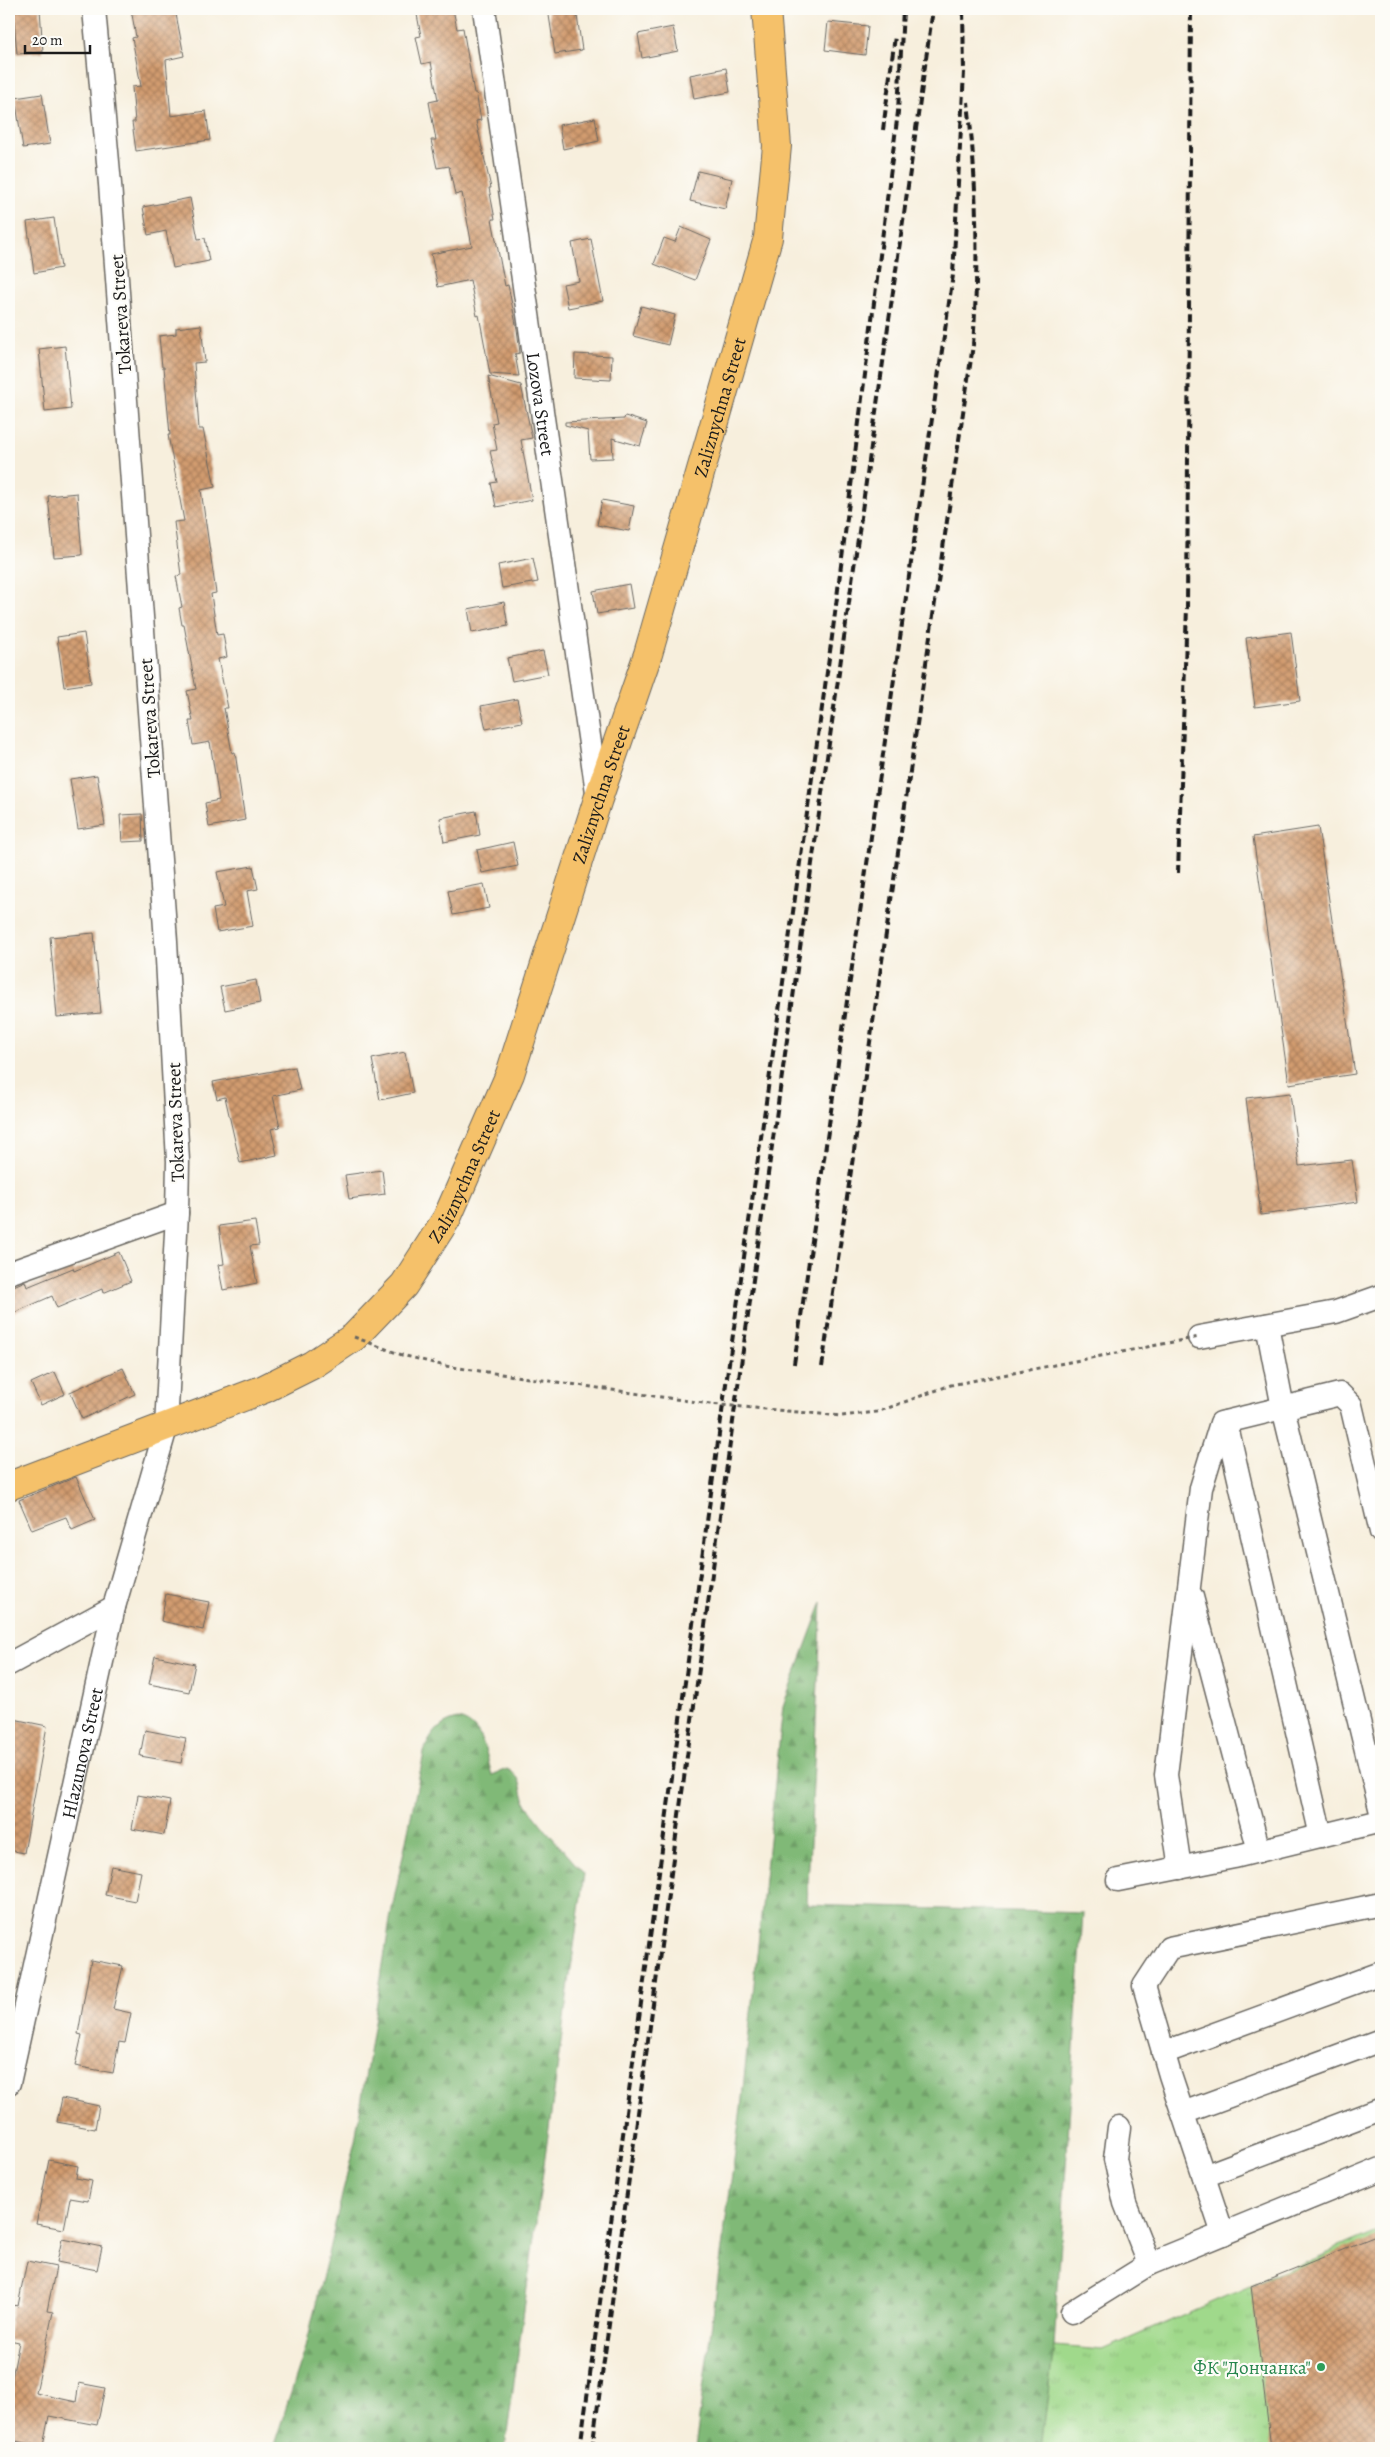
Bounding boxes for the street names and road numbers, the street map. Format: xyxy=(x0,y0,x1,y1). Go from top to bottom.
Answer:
street label: Tokareva Street xyxy=(104,253,138,375)
street label: Zaliznychna Street xyxy=(688,334,753,480)
street label: Lozova Street xyxy=(520,350,560,458)
street label: Tokareva Street xyxy=(133,657,167,779)
street label: Zaliznychna Street xyxy=(566,722,637,867)
street label: Tokareva Street xyxy=(161,1062,191,1182)
street label: Zaliznychna Street xyxy=(422,1105,507,1248)
street label: Hlazunova Street xyxy=(56,1685,110,1821)

